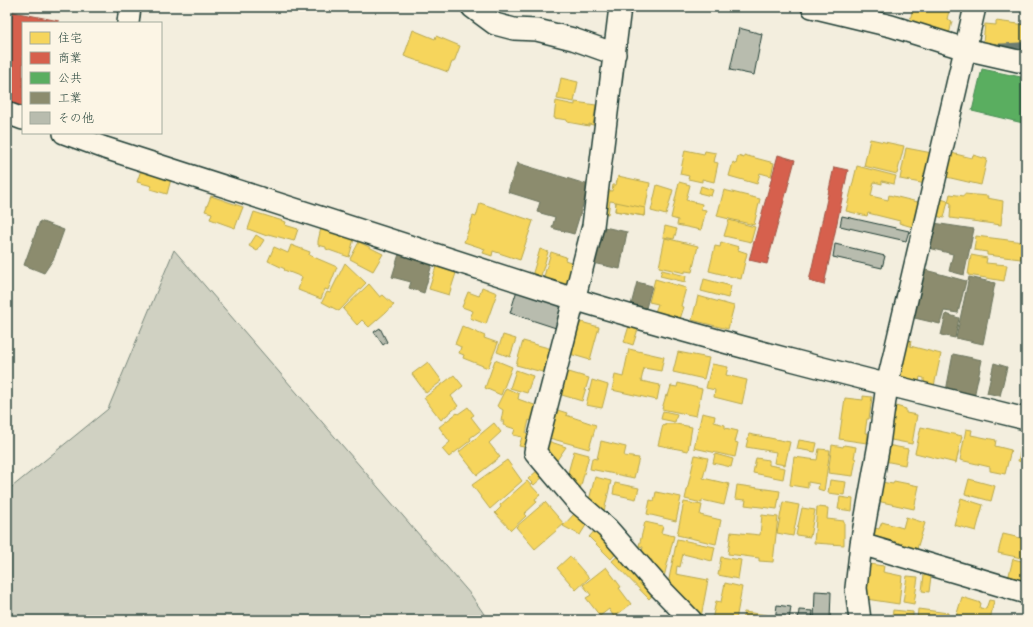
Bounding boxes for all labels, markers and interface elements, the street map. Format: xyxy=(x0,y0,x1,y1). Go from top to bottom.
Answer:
legend xyxy=(22,22,162,134)
text: 住宅 xyxy=(58,30,82,46)
text: 商業 xyxy=(58,50,82,66)
text: 公共 xyxy=(58,70,82,86)
text: 工業 xyxy=(58,90,82,106)
text: その他 xyxy=(58,110,94,126)

